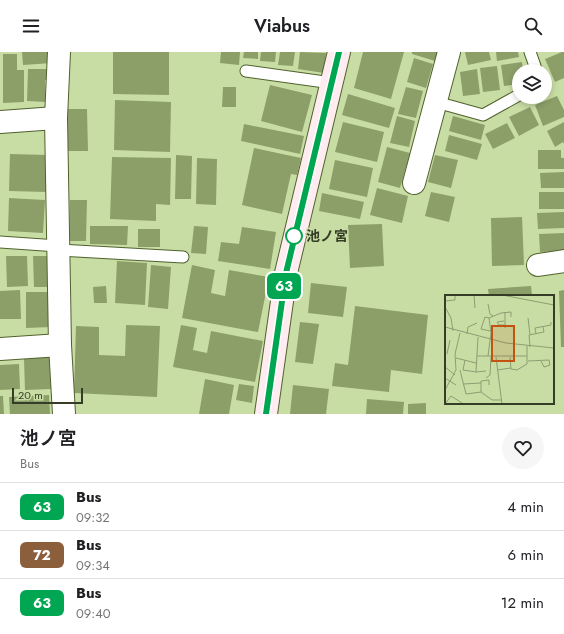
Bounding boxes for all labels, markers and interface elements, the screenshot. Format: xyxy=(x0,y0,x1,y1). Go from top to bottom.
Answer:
text: Viabus xyxy=(254,13,310,39)
icon: menu xyxy=(20,15,42,37)
icon: search xyxy=(522,15,544,37)
map controls xyxy=(512,64,552,104)
button: layers xyxy=(512,64,552,104)
place label: 池ノ宮 xyxy=(306,226,348,246)
marker: 池ノ宮 xyxy=(285,227,303,245)
line badge: 63 xyxy=(266,273,302,299)
text: 63 xyxy=(275,276,293,296)
inset map xyxy=(445,295,554,404)
scale bar xyxy=(12,386,83,405)
text: 20 m xyxy=(18,387,43,403)
text: 池ノ宮 xyxy=(20,425,77,452)
button: heart xyxy=(502,427,544,469)
text: Bus xyxy=(20,454,39,473)
text: Bus xyxy=(76,486,101,508)
text: 4 min xyxy=(507,496,544,518)
text: 63 xyxy=(33,497,51,517)
text: 09:32 xyxy=(76,508,110,527)
text: Bus xyxy=(76,534,101,556)
text: 6 min xyxy=(507,544,544,566)
text: 72 xyxy=(33,545,51,565)
text: 09:34 xyxy=(76,556,110,575)
text: Bus xyxy=(76,582,101,604)
text: 12 min xyxy=(501,592,544,614)
text: 63 xyxy=(33,593,51,613)
text: 09:40 xyxy=(76,604,111,623)

